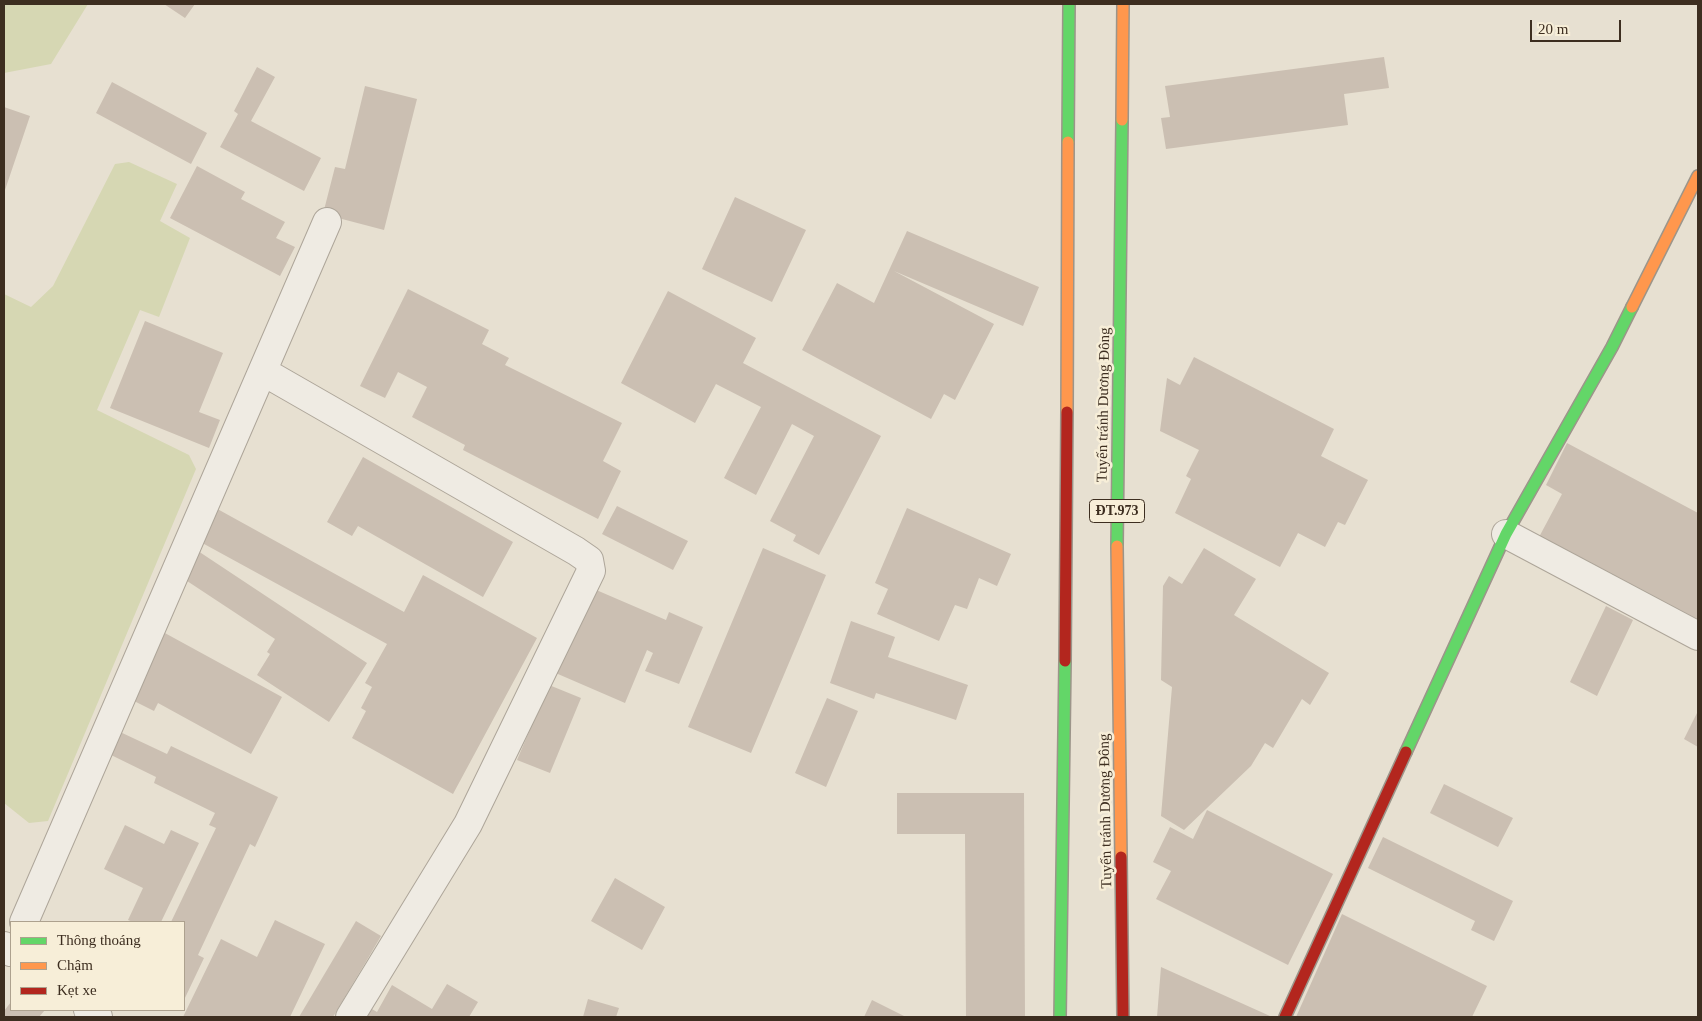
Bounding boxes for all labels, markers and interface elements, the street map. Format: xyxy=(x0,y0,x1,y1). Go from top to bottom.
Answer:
scale bar xyxy=(1532,10,1623,42)
text: 20 m xyxy=(1538,21,1568,37)
street label: Tuyến tránh Dương Đông xyxy=(1094,327,1114,483)
road number: ĐT.973 xyxy=(1090,500,1144,522)
street label: Tuyến tránh Dương Đông xyxy=(1096,733,1116,889)
legend xyxy=(10,921,185,1011)
text: Thông thoáng xyxy=(57,932,141,948)
text: Chậm xyxy=(57,957,93,973)
text: Kẹt xe xyxy=(57,982,97,998)

